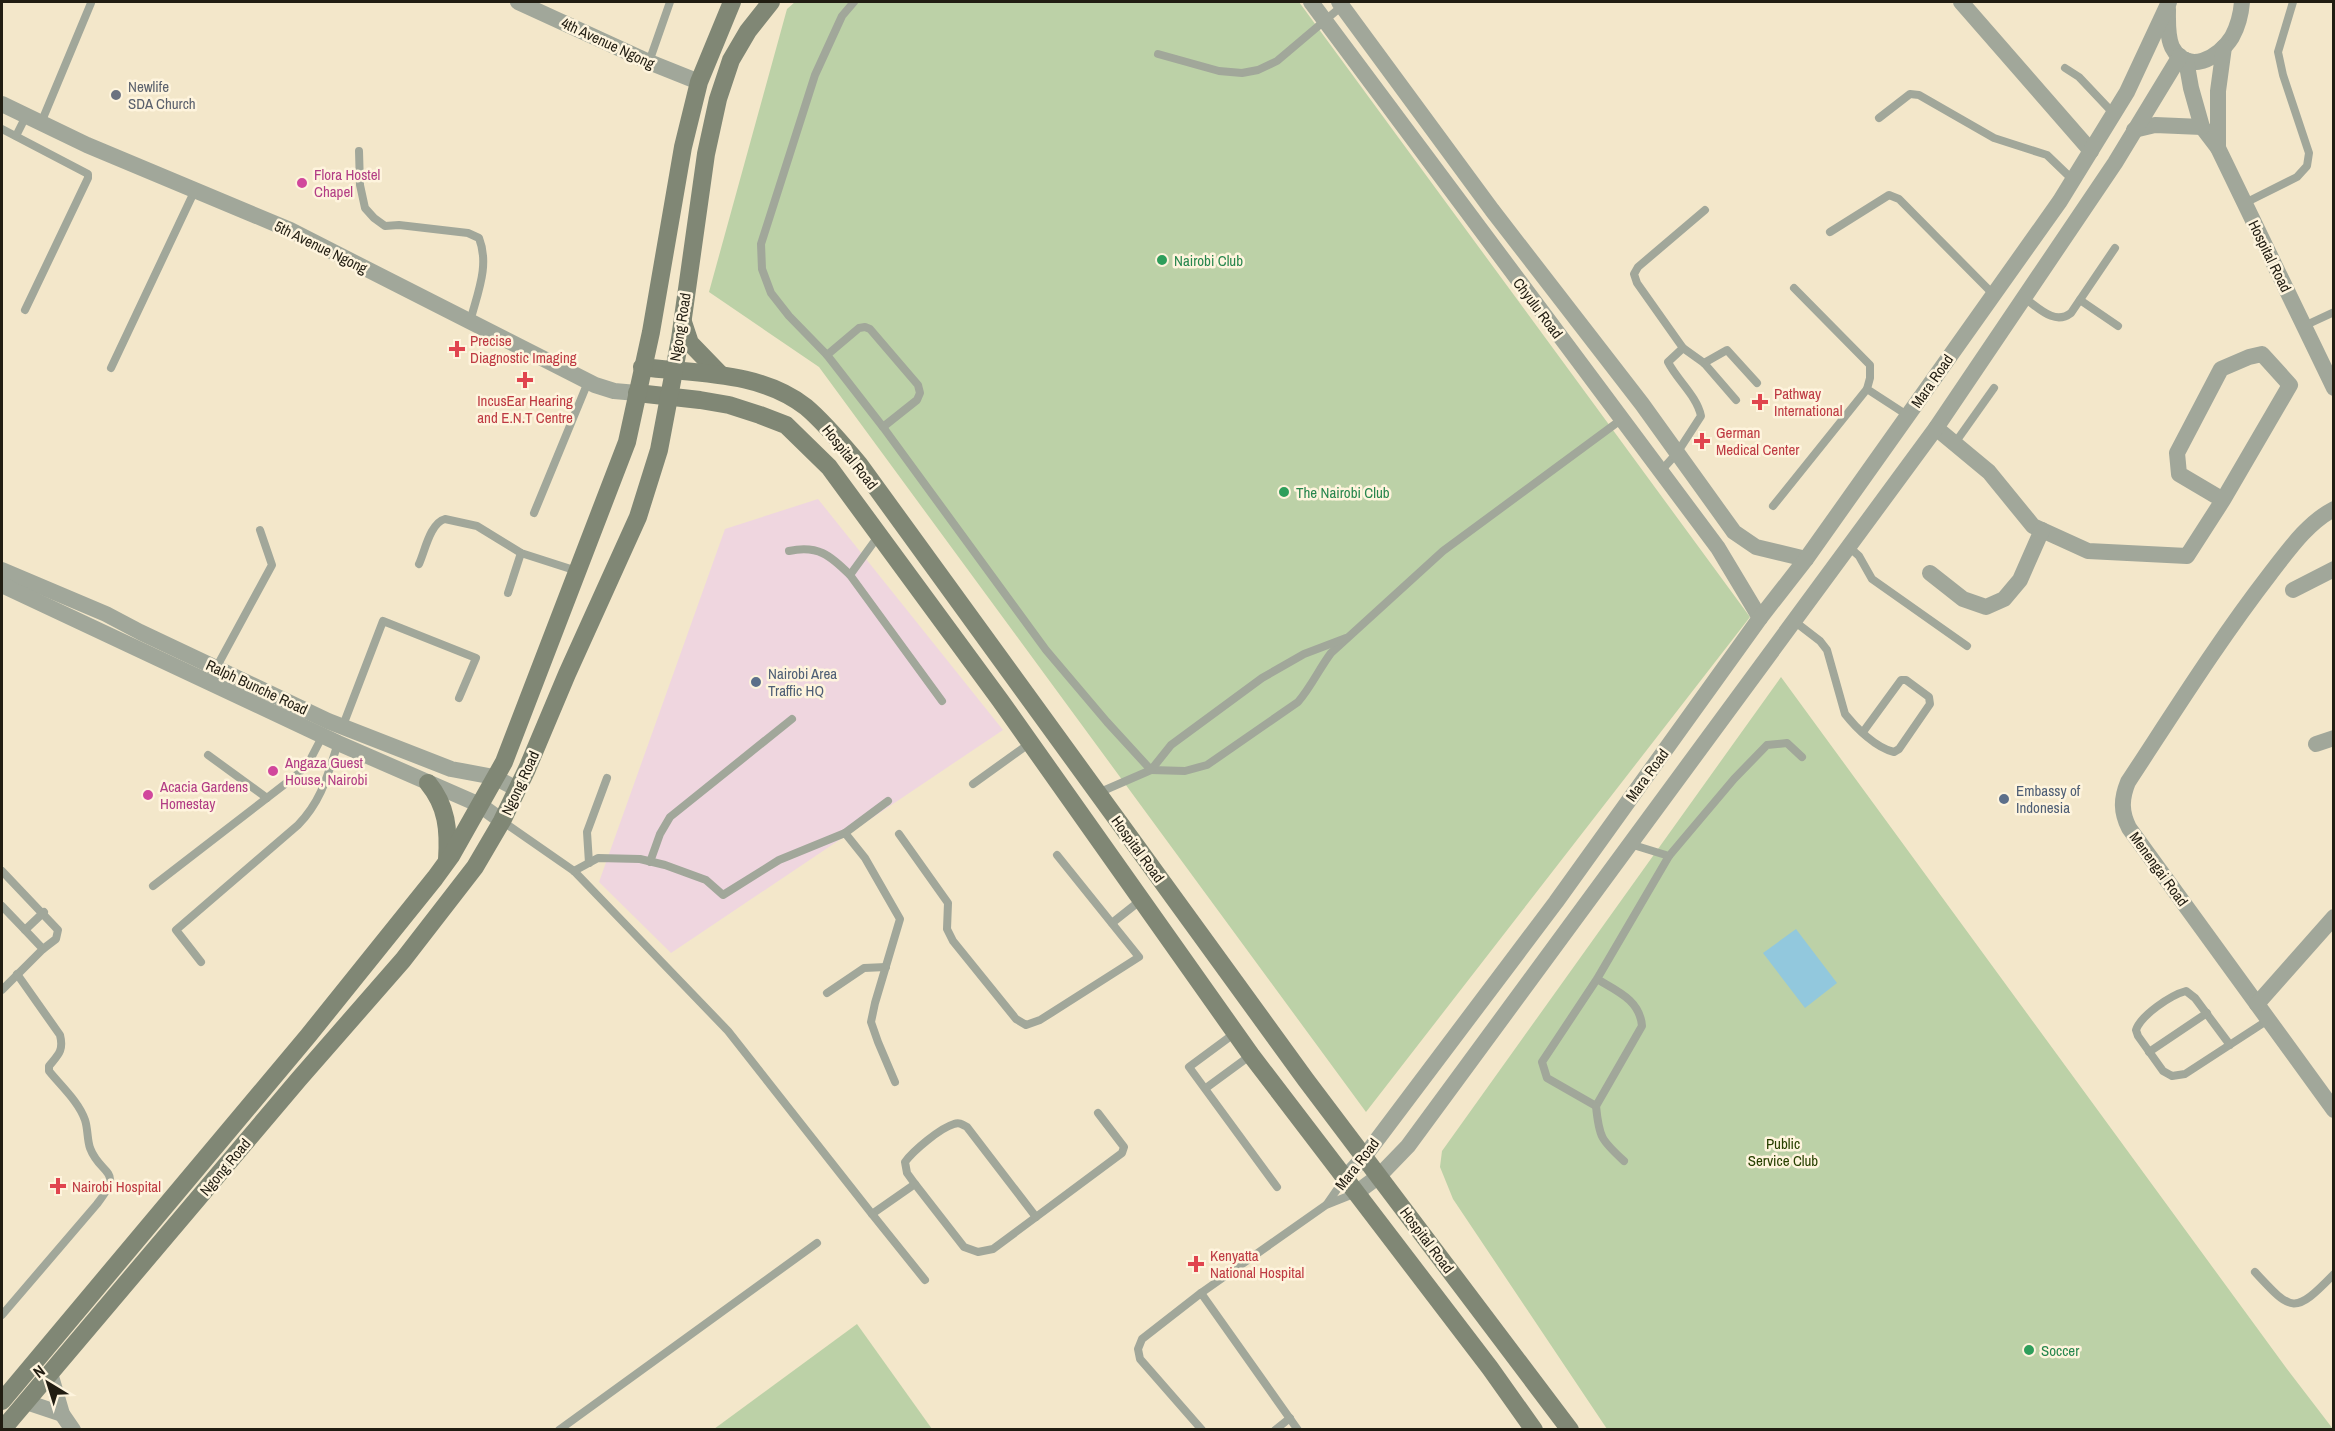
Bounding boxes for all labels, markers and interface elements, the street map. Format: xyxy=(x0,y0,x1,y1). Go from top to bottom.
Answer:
street label: 4th Avenue Ngong xyxy=(558,12,658,74)
place label: Newlife SDA Church xyxy=(128,76,196,114)
marker: Newlife SDA Church xyxy=(109,88,123,102)
place label: Flora Hostel Chapel xyxy=(314,164,380,202)
marker: Flora Hostel Chapel xyxy=(295,176,309,190)
street label: 5th Avenue Ngong xyxy=(271,215,371,279)
street label: Hospital Road xyxy=(2243,216,2297,296)
place label: Nairobi Club xyxy=(1174,250,1243,271)
marker: Nairobi Club xyxy=(1155,253,1169,267)
street label: Chyulu Road xyxy=(1508,273,1568,343)
street label: Ngong Road xyxy=(664,291,696,363)
place label: Precise Diagnostic Imaging xyxy=(470,330,577,368)
marker: Precise Diagnostic Imaging xyxy=(448,340,466,358)
street label: Mara Road xyxy=(1906,350,1958,412)
marker: IncusEar Hearing and E.N.T Centre xyxy=(516,371,534,389)
place label: Pathway International xyxy=(1774,383,1842,421)
place label: IncusEar Hearing and E.N.T Centre xyxy=(477,390,573,428)
marker: Pathway International xyxy=(1751,393,1769,411)
street label: Hospital Road xyxy=(817,420,883,494)
place label: German Medical Center xyxy=(1716,422,1799,460)
marker: German Medical Center xyxy=(1693,432,1711,450)
place label: The Nairobi Club xyxy=(1296,482,1390,503)
marker: The Nairobi Club xyxy=(1277,485,1291,499)
street label: Ralph Bunche Road xyxy=(203,654,311,720)
place label: Nairobi Area Traffic HQ xyxy=(768,663,837,701)
marker: Nairobi Area Traffic HQ xyxy=(749,675,763,689)
street label: Mara Road xyxy=(1621,744,1673,806)
street label: Ngong Road xyxy=(496,747,544,819)
place label: Angaza Guest House, Nairobi xyxy=(284,752,368,790)
marker: Angaza Guest House, Nairobi xyxy=(266,764,280,778)
place label: Acacia Gardens Homestay xyxy=(159,776,248,814)
place label: Embassy of Indonesia xyxy=(2016,780,2081,818)
marker: Acacia Gardens Homestay xyxy=(141,788,155,802)
marker: Embassy of Indonesia xyxy=(1997,792,2011,806)
street label: Hospital Road xyxy=(1107,811,1169,887)
street label: Menengai Road xyxy=(2125,827,2193,911)
park label: Public Service Club xyxy=(1748,1133,1818,1171)
street label: Ngong Road xyxy=(195,1134,255,1200)
street label: Mara Road xyxy=(1330,1134,1384,1194)
place label: Nairobi Hospital xyxy=(72,1176,161,1197)
marker: Nairobi Hospital xyxy=(49,1177,67,1195)
street label: Hospital Road xyxy=(1395,1203,1459,1277)
place label: Kenyatta National Hospital xyxy=(1210,1245,1304,1283)
marker: Kenyatta National Hospital xyxy=(1187,1255,1205,1273)
place label: Soccer xyxy=(2041,1340,2079,1361)
marker: Soccer xyxy=(2022,1343,2036,1357)
north arrow xyxy=(18,1353,78,1413)
text: N xyxy=(28,1360,49,1383)

